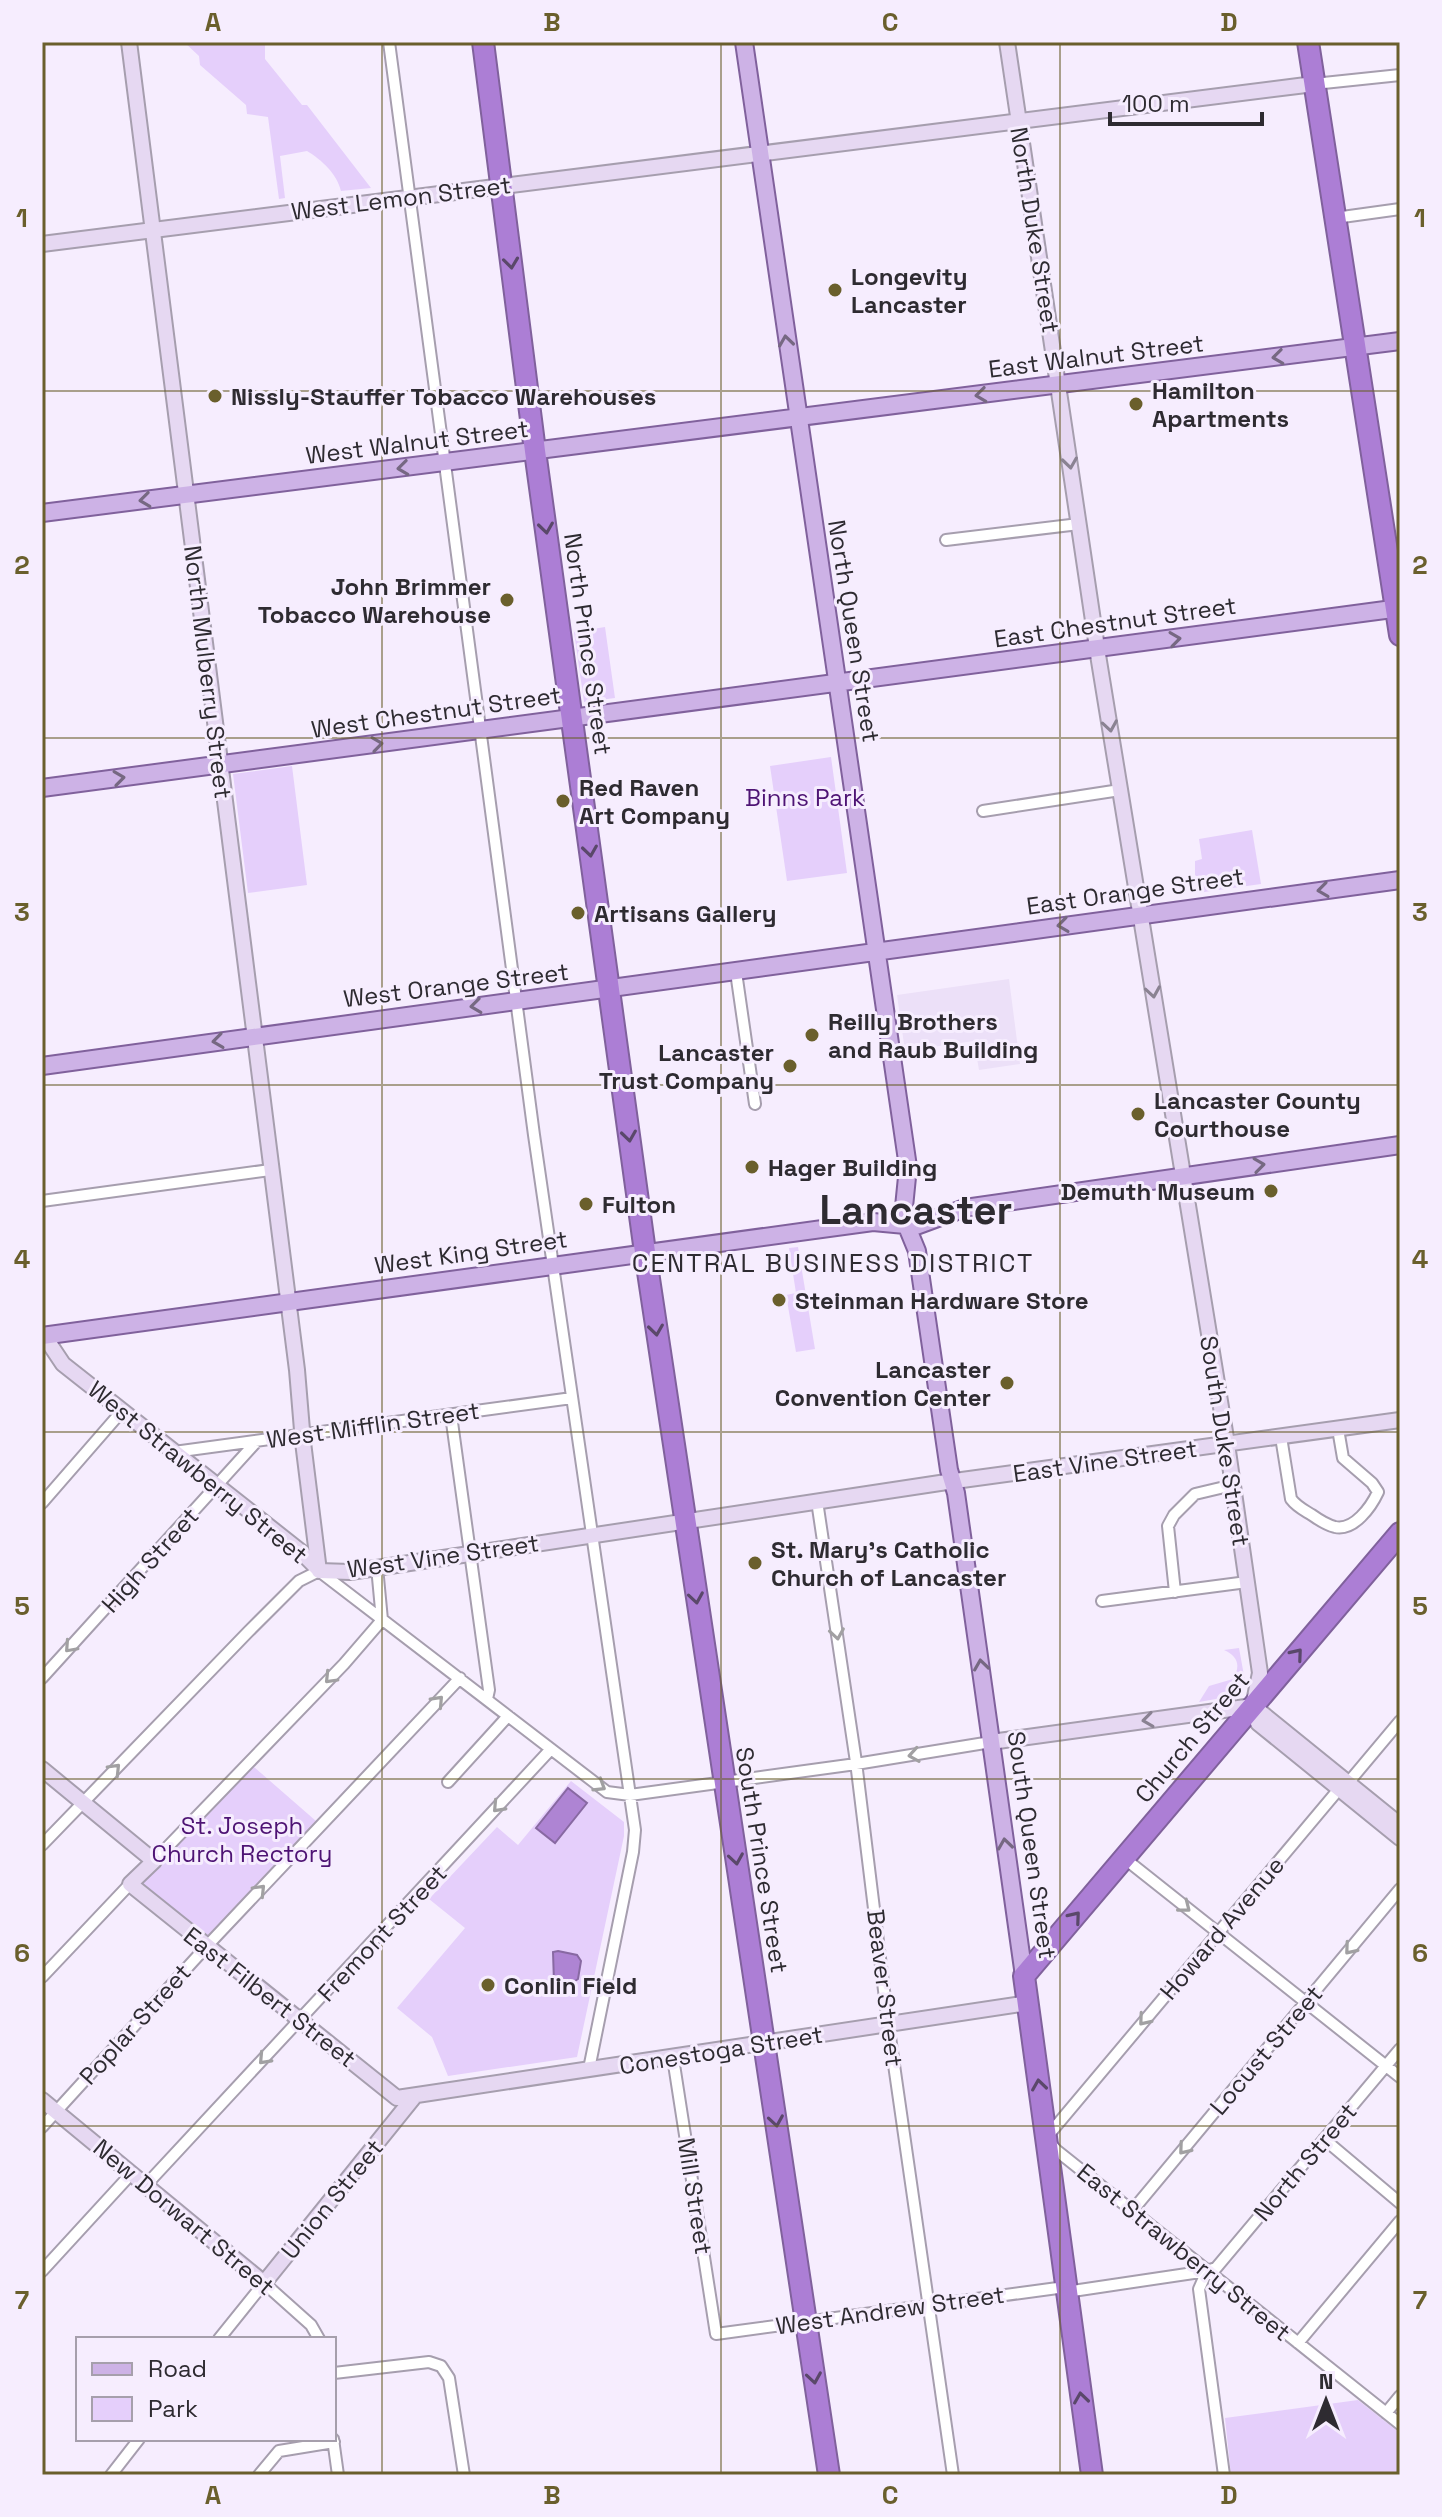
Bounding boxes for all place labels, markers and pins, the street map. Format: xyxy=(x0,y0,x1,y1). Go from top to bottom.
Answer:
place label: Longevity Lancaster xyxy=(851,261,968,320)
marker: Longevity Lancaster xyxy=(826,281,844,299)
place label: Hamilton Apartments xyxy=(1152,375,1289,434)
place label: Nissly-Stauffer Tobacco Warehouses xyxy=(231,381,656,412)
marker: Nissly-Stauffer Tobacco Warehouses xyxy=(206,387,224,405)
marker: Hamilton Apartments xyxy=(1127,395,1145,413)
place label: John Brimmer Tobacco Warehouse xyxy=(258,571,491,630)
marker: John Brimmer Tobacco Warehouse xyxy=(498,591,516,609)
place label: Red Raven Art Company xyxy=(579,772,730,831)
marker: Red Raven Art Company xyxy=(554,792,572,810)
place label: Artisans Gallery xyxy=(594,898,777,929)
marker: Artisans Gallery xyxy=(569,904,587,922)
place label: Reilly Brothers and Raub Building xyxy=(828,1006,1038,1065)
marker: Reilly Brothers and Raub Building xyxy=(803,1026,821,1044)
place label: Lancaster Trust Company xyxy=(599,1037,774,1096)
marker: Lancaster Trust Company xyxy=(781,1057,799,1075)
place label: Lancaster County Courthouse xyxy=(1154,1085,1361,1144)
marker: Lancaster County Courthouse xyxy=(1129,1105,1147,1123)
place label: Hager Building xyxy=(768,1152,937,1183)
marker: Hager Building xyxy=(743,1158,761,1176)
place label: Demuth Museum xyxy=(1061,1176,1255,1207)
marker: Demuth Museum xyxy=(1262,1182,1280,1200)
place label: Fulton xyxy=(602,1189,676,1220)
marker: Fulton xyxy=(577,1195,595,1213)
place label: Steinman Hardware Store xyxy=(795,1285,1089,1316)
marker: Steinman Hardware Store xyxy=(770,1291,788,1309)
place label: Lancaster Convention Center xyxy=(775,1354,991,1413)
marker: Lancaster Convention Center xyxy=(998,1374,1016,1392)
place label: St. Mary's Catholic Church of Lancaster xyxy=(771,1534,1006,1593)
marker: St. Mary's Catholic Church of Lancaster xyxy=(746,1554,764,1572)
place label: Conlin Field xyxy=(504,1970,637,2001)
marker: Conlin Field xyxy=(479,1976,497,1994)

